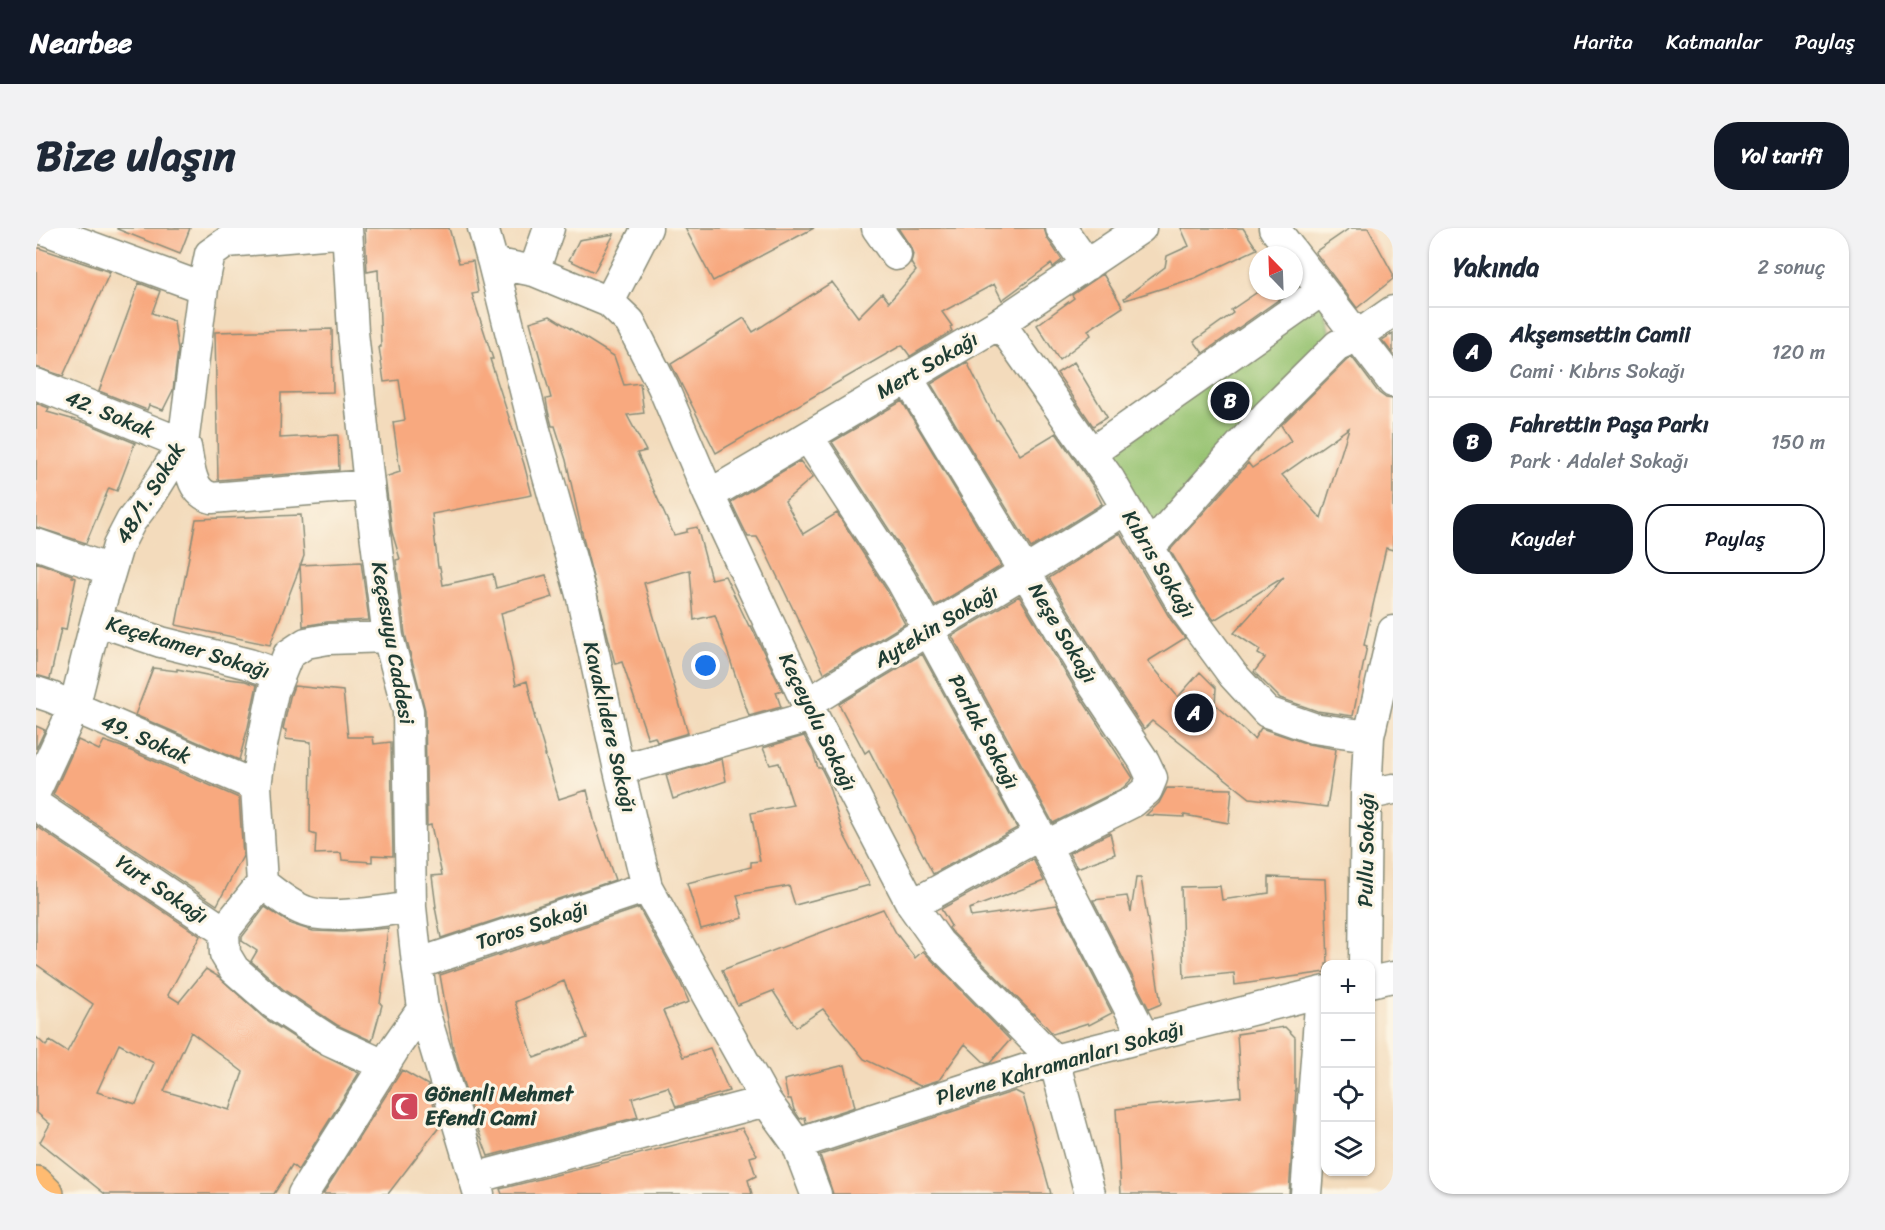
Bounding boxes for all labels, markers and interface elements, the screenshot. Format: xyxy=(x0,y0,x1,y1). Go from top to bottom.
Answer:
text: Nearbee xyxy=(30,18,132,67)
text: Harita xyxy=(1573,23,1633,61)
text: Katmanlar xyxy=(1666,23,1762,61)
text: Paylaş xyxy=(1795,23,1855,61)
text: Bize ulaşın xyxy=(36,119,236,193)
button: Yol tarifi xyxy=(1714,122,1849,190)
text: Yakında xyxy=(1453,244,1539,290)
north arrow xyxy=(1249,246,1303,300)
text: 2 sonuç xyxy=(1757,250,1825,285)
text: Akşemsettin Camii xyxy=(1510,315,1690,354)
street label: Mert Sokağı xyxy=(869,320,986,410)
text: A xyxy=(1466,335,1479,370)
text: 120 m xyxy=(1772,335,1825,370)
text: Cami · Kıbrıs Sokağı xyxy=(1510,354,1685,389)
pin: B xyxy=(1210,378,1250,423)
street label: 42. Sokak xyxy=(59,379,161,449)
text: Fahrettin Paşa Parkı xyxy=(1510,405,1709,444)
text: B xyxy=(1466,425,1479,460)
text: 150 m xyxy=(1771,425,1825,460)
street label: 48/1. Sokak xyxy=(104,434,196,552)
text: Park · Adalet Sokağı xyxy=(1510,444,1688,479)
street label: Kıbrıs Sokağı xyxy=(1111,502,1207,626)
button: Kaydet xyxy=(1453,504,1633,574)
button: Paylaş xyxy=(1645,504,1825,574)
street label: Keçesuyu Caddesi xyxy=(360,559,426,729)
street label: Aytekin Sokağı xyxy=(865,574,1006,679)
street label: Neşe Sokağı xyxy=(1018,575,1108,691)
street label: Keçekamer Sokağı xyxy=(101,604,275,690)
street label: Kavaklıdere Sokağı xyxy=(572,637,648,817)
street label: Keçeyolu Sokağı xyxy=(768,646,868,798)
your location xyxy=(691,651,720,680)
street label: Parlak Sokağı xyxy=(937,667,1031,797)
pin: A xyxy=(1174,690,1214,736)
street label: 49. Sokak xyxy=(95,703,197,775)
street label: Pullu Sokağı xyxy=(1346,792,1386,908)
street label: Yurt Sokağı xyxy=(108,844,217,934)
street label: Toros Sokağı xyxy=(471,889,593,961)
map controls xyxy=(1321,960,1375,1176)
button: + xyxy=(1321,960,1375,1014)
street label: Plevne Kahramanları Sokağı xyxy=(931,1009,1189,1117)
button: − xyxy=(1321,1014,1375,1068)
button: locate xyxy=(1321,1068,1375,1122)
place label: Gönenli Mehmet Efendi Cami xyxy=(424,1075,575,1137)
mosque icon: Gönenli Mehmet Efendi Cami xyxy=(388,1090,420,1122)
button: layers xyxy=(1321,1122,1375,1176)

